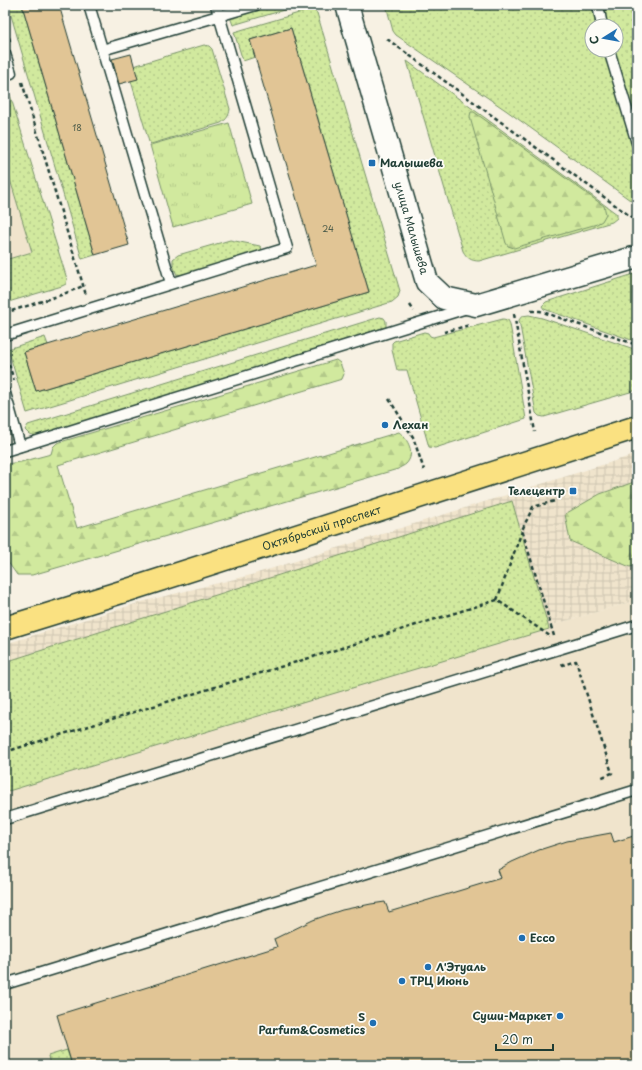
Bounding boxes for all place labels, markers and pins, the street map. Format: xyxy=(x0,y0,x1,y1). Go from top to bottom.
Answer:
place label: Малышева xyxy=(380,154,444,171)
marker: Малышева xyxy=(367,158,377,168)
place label: Лехан xyxy=(393,416,428,433)
marker: Лехан xyxy=(380,420,390,430)
place label: Телецентр xyxy=(508,482,565,499)
marker: Телецентр xyxy=(568,486,578,496)
place label: Ecco xyxy=(530,929,555,946)
marker: Ecco xyxy=(517,933,527,943)
place label: Л'Этуаль xyxy=(436,958,486,975)
marker: Л'Этуаль xyxy=(423,962,433,972)
place label: ТРЦ Июнь xyxy=(410,972,469,989)
marker: ТРЦ Июнь xyxy=(397,976,407,986)
place label: Суши-Маркет xyxy=(472,1007,552,1024)
place label: S Parfum&Cosmetics xyxy=(258,1008,366,1038)
marker: Суши-Маркет xyxy=(555,1011,565,1021)
marker: S Parfum&Cosmetics xyxy=(368,1018,378,1028)

